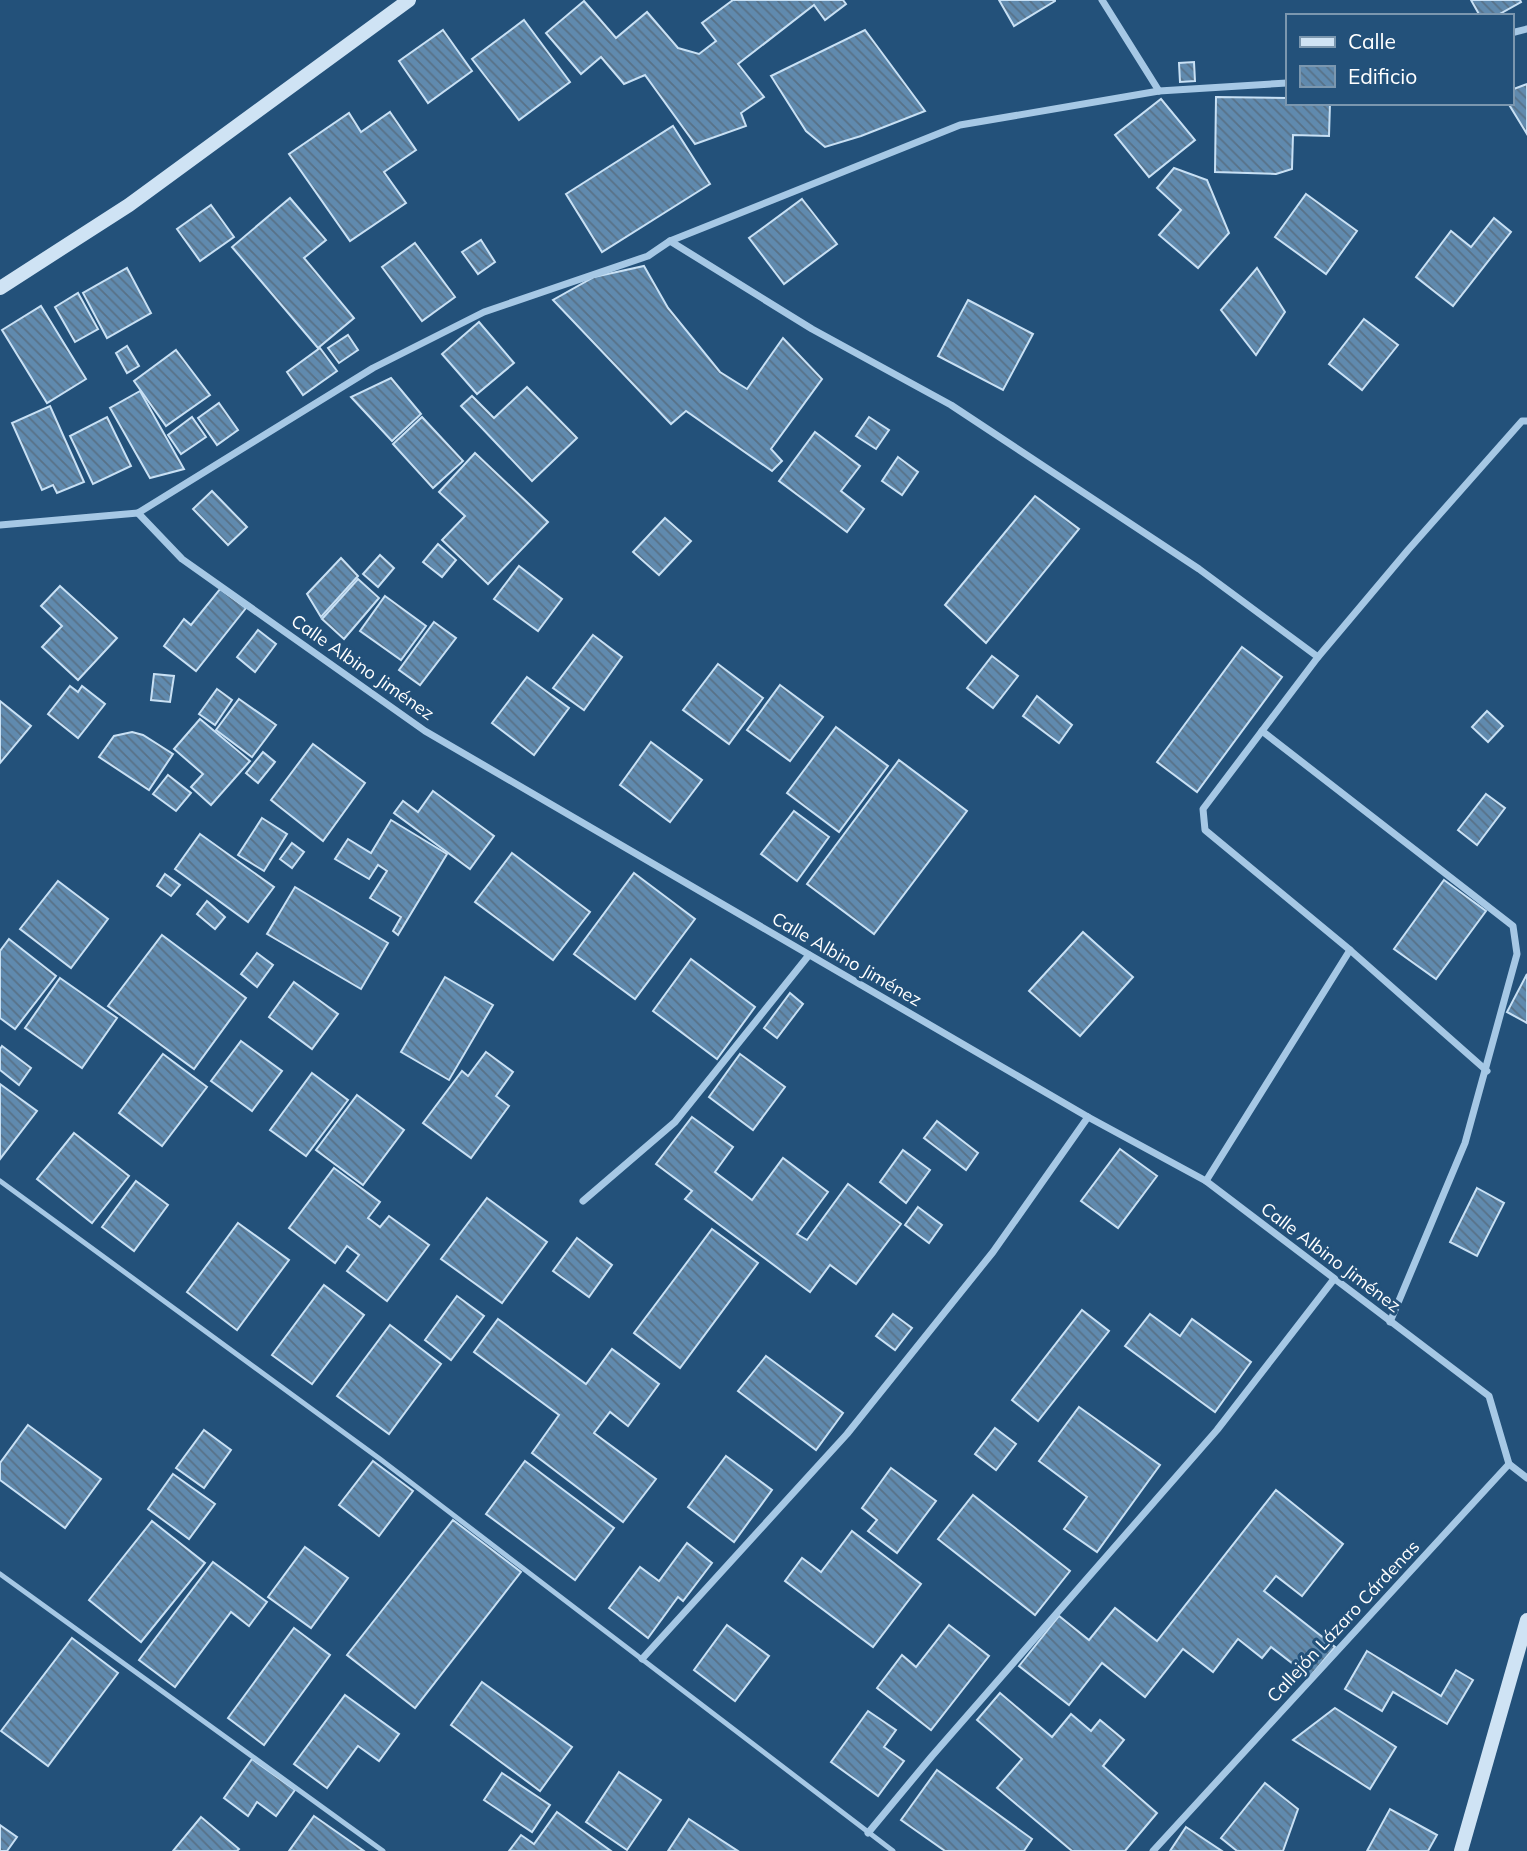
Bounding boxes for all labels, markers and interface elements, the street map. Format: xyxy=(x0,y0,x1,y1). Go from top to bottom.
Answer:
legend xyxy=(1286,14,1513,105)
text: Calle xyxy=(1348,28,1396,54)
text: Edificio xyxy=(1348,63,1417,89)
street label: Calle Albino Jiménez xyxy=(287,609,439,725)
street label: Calle Albino Jiménez xyxy=(768,907,926,1011)
street label: Calle Albino Jiménez xyxy=(1256,1197,1406,1317)
street label: Callejón Lázaro Cárdenas xyxy=(1262,1535,1424,1707)

